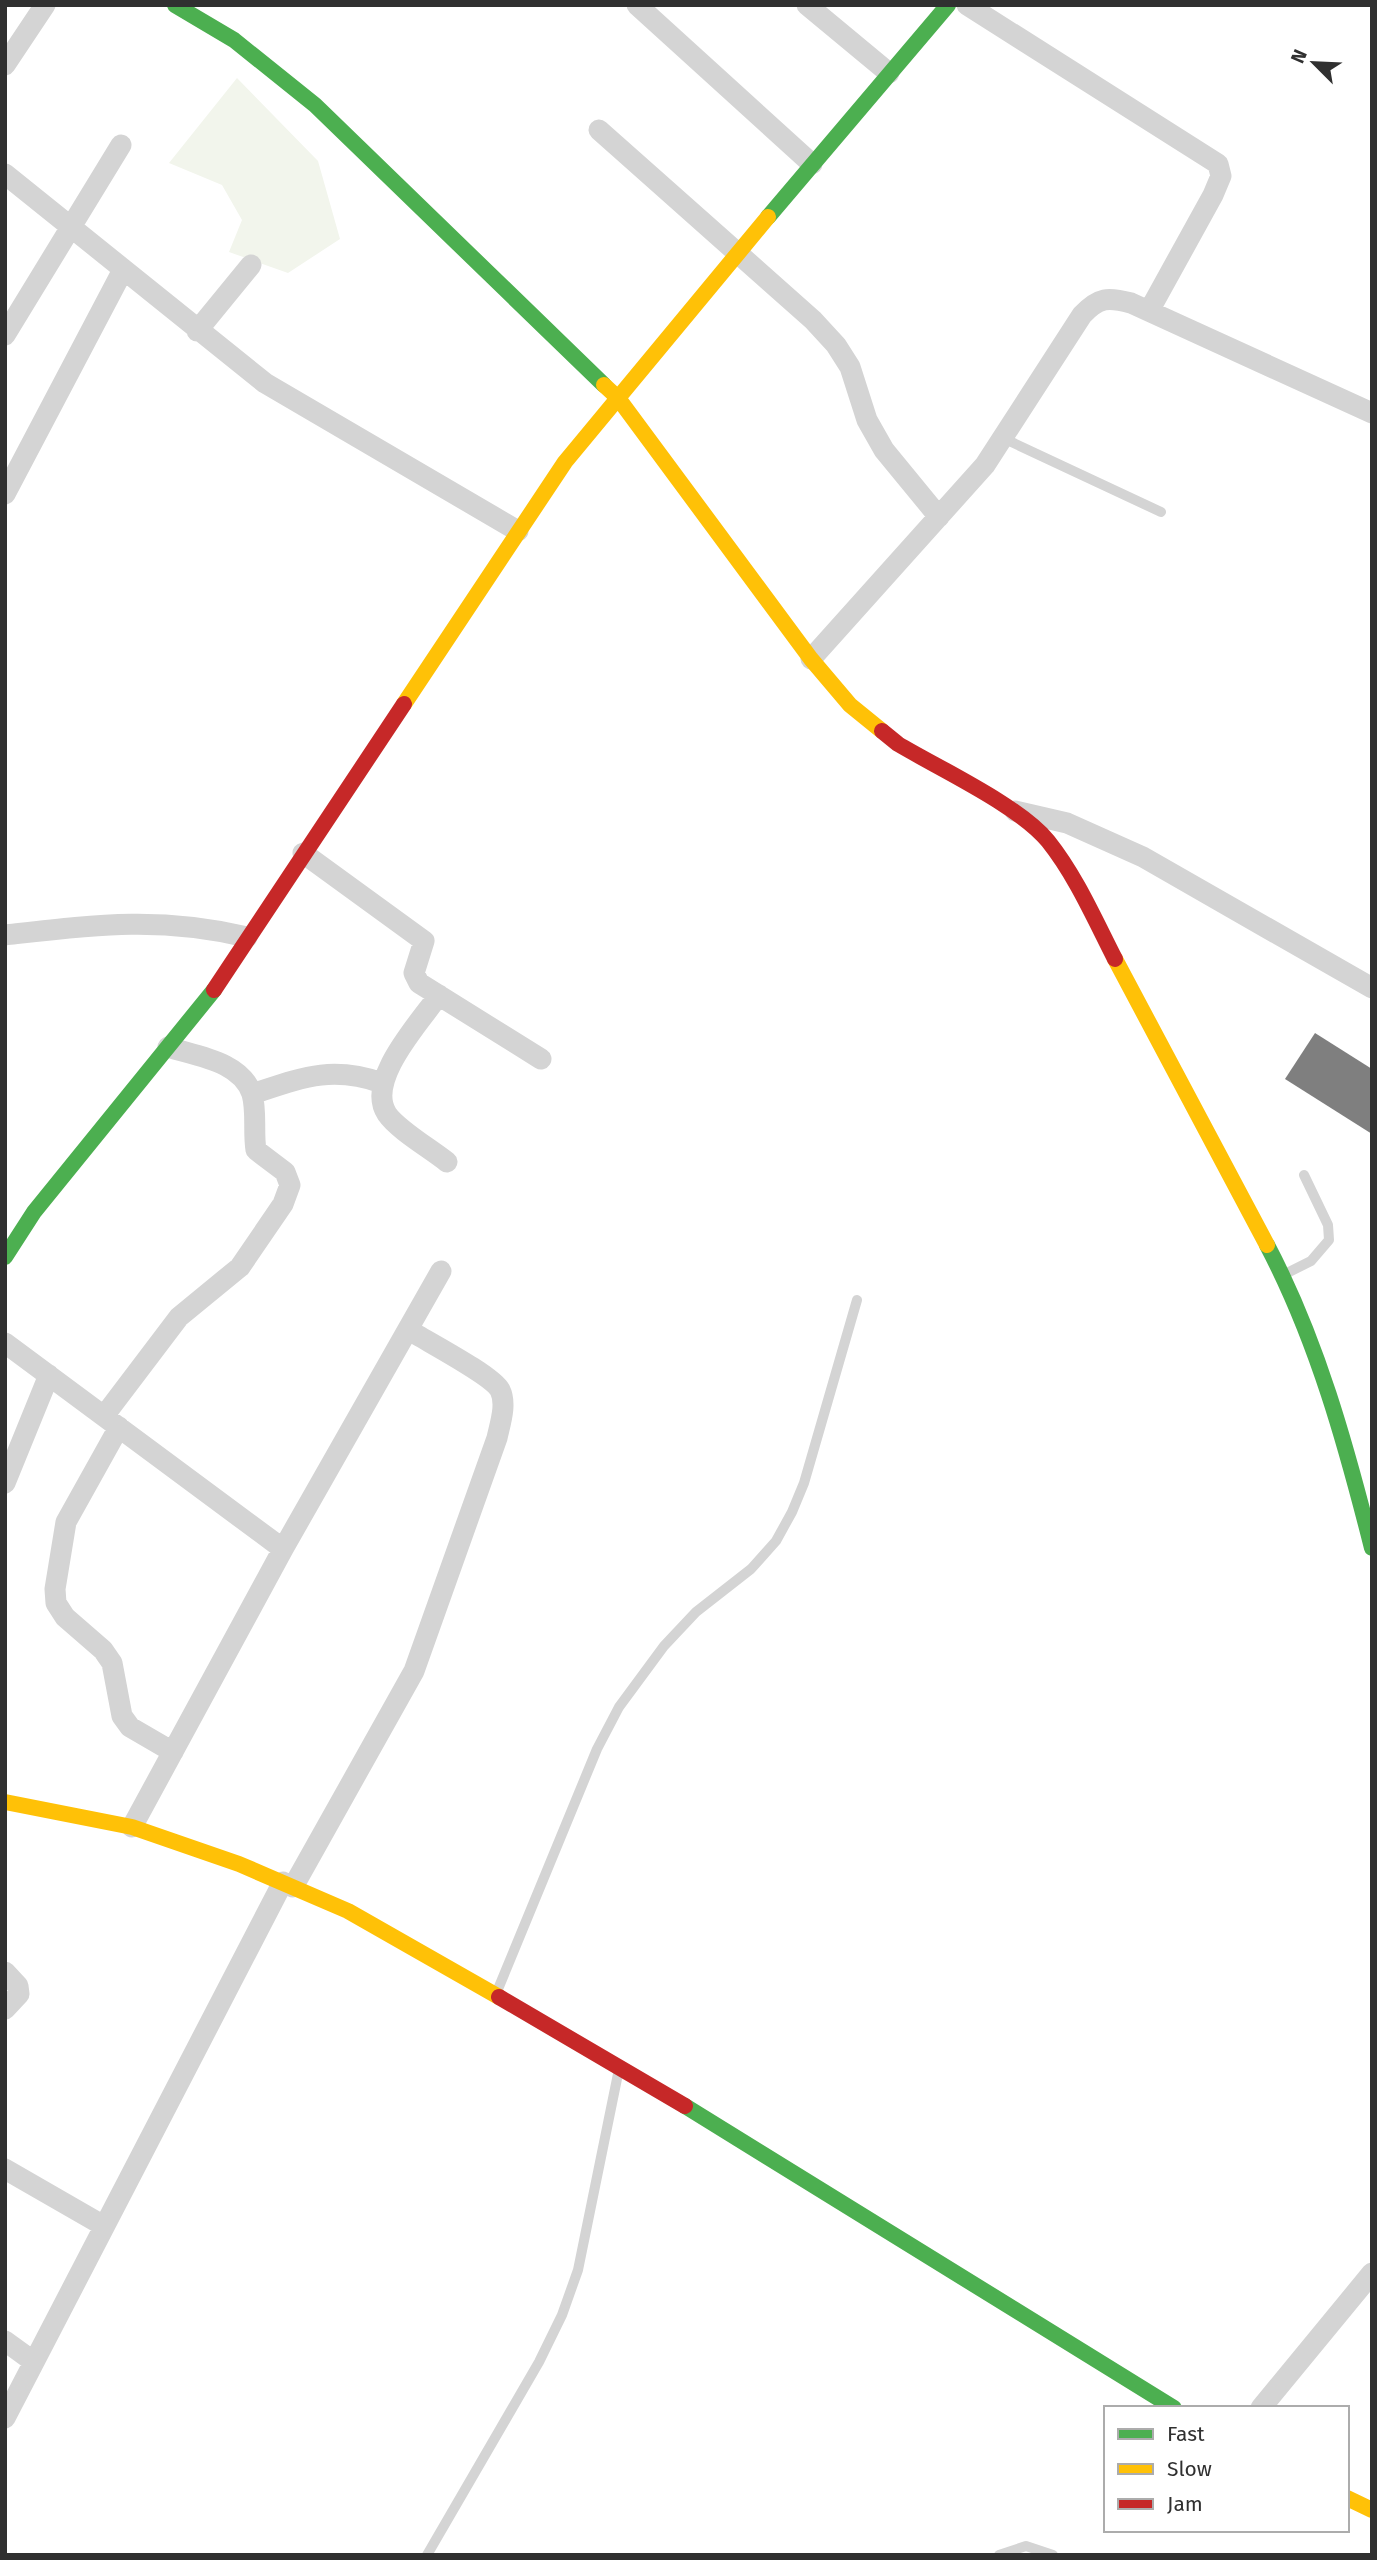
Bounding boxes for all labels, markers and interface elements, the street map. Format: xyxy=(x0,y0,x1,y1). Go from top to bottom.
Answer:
north arrow xyxy=(1279,28,1349,98)
text: N xyxy=(1286,46,1312,67)
legend xyxy=(1104,2406,1349,2532)
text: Fast xyxy=(1167,2421,1205,2447)
text: Slow xyxy=(1167,2456,1212,2482)
text: Jam xyxy=(1167,2491,1203,2517)

